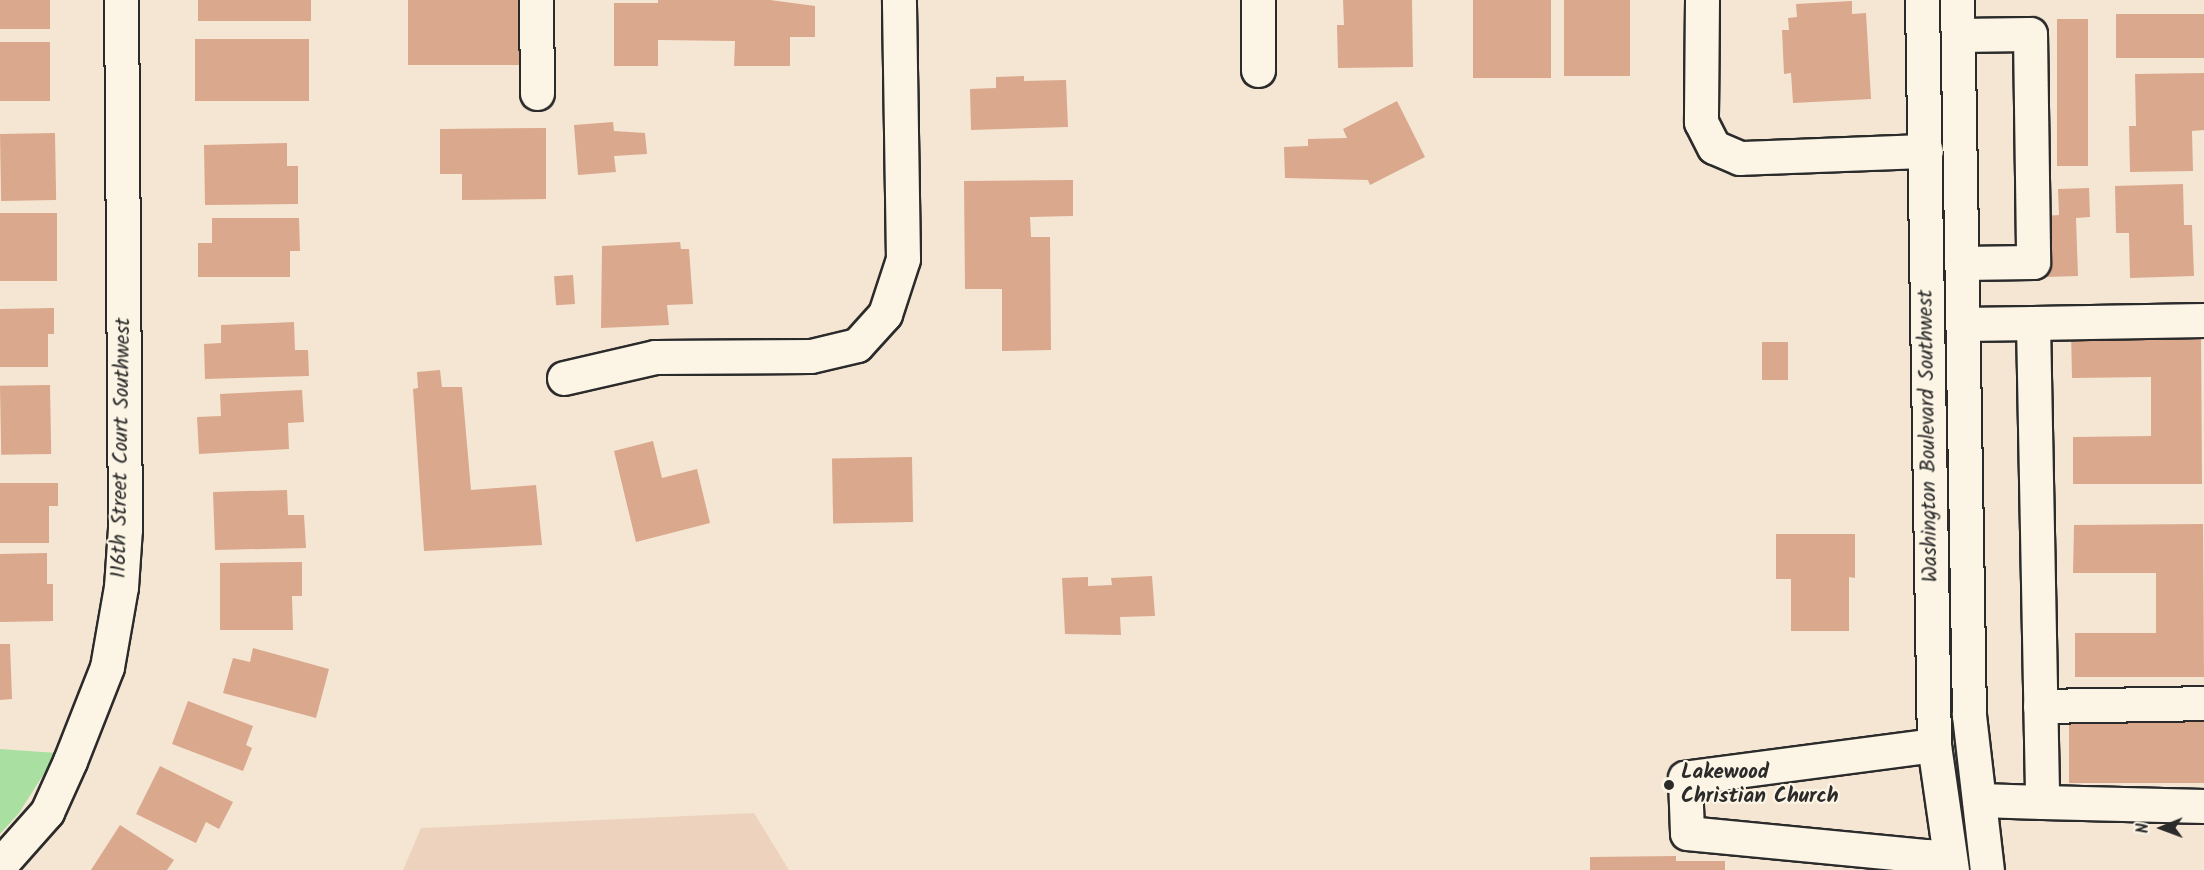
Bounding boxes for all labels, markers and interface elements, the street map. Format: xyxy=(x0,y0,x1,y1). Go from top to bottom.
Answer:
street label: Washington Boulevard Southwest xyxy=(1914,289,1944,583)
street label: 116th Street Court Southwest xyxy=(107,317,137,579)
place label: Lakewood Christian Church xyxy=(1681,760,1839,810)
marker: Lakewood Christian Church xyxy=(1662,778,1676,792)
north arrow xyxy=(2132,798,2192,858)
text: N xyxy=(2131,823,2156,834)

